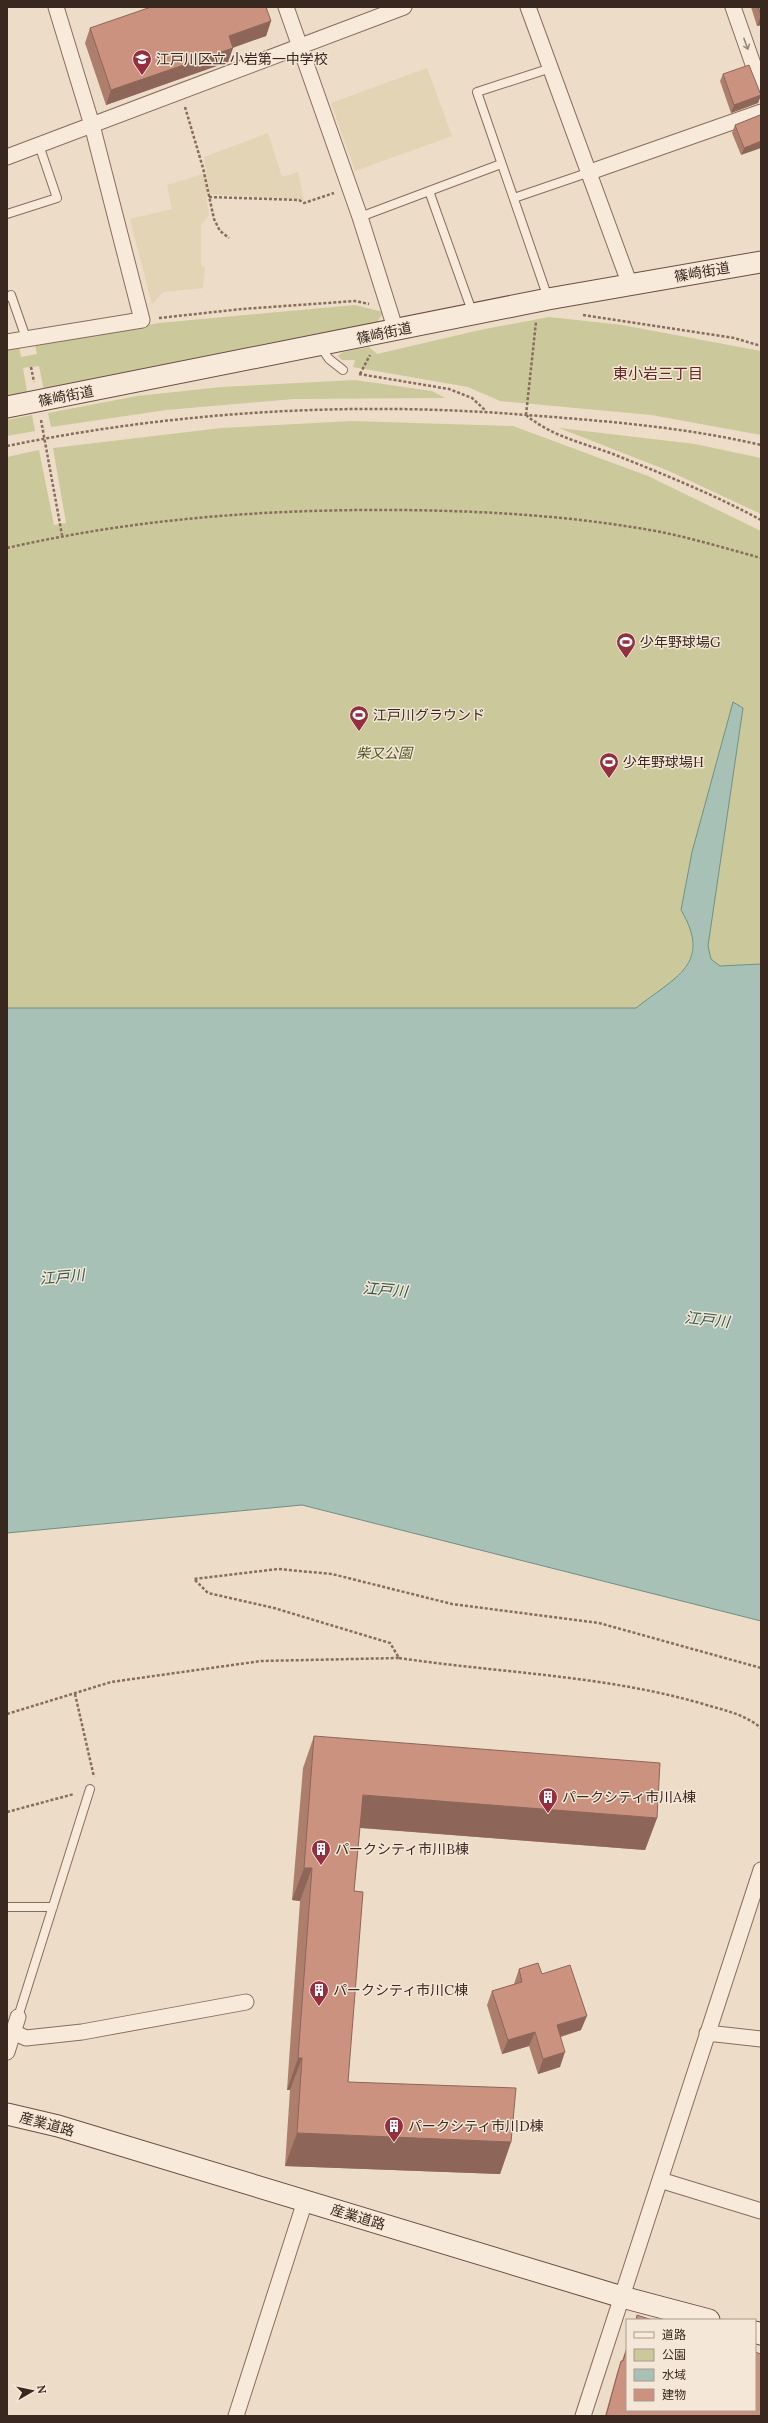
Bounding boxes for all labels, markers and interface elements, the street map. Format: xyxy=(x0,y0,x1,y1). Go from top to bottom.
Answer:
one-way arrow xyxy=(742,37,750,49)
school or university icon: 江戸川区立 小岩第一中学校 xyxy=(131,48,153,76)
place label: 江戸川区立 小岩第一中学校 xyxy=(156,50,328,68)
street label: 篠崎街道 xyxy=(673,258,731,286)
street label: 篠崎街道 xyxy=(355,318,413,348)
district label: 東小岩三丁目 xyxy=(613,364,703,383)
street label: 篠崎街道 xyxy=(37,382,95,410)
sports icon: 少年野球場G xyxy=(615,631,637,659)
place label: 少年野球場G xyxy=(640,633,721,651)
sports icon: 江戸川グラウンド xyxy=(348,704,370,732)
place label: 江戸川グラウンド xyxy=(373,706,485,724)
park label: 柴又公園 xyxy=(356,744,414,762)
sports icon: 少年野球場H xyxy=(598,751,620,779)
place label: 少年野球場H xyxy=(623,753,704,771)
water label: 江戸川 xyxy=(39,1265,87,1288)
water label: 江戸川 xyxy=(362,1278,410,1301)
water label: 江戸川 xyxy=(684,1308,732,1332)
building icon: パークシティ市川A棟 xyxy=(537,1786,559,1814)
place label: パークシティ市川A棟 xyxy=(562,1788,696,1806)
building icon: パークシティ市川B棟 xyxy=(310,1838,332,1866)
place label: パークシティ市川B棟 xyxy=(335,1840,469,1858)
building icon: パークシティ市川C棟 xyxy=(308,1979,330,2007)
place label: パークシティ市川C棟 xyxy=(333,1981,468,1999)
street label: 産業道路 xyxy=(18,2108,76,2140)
building icon: パークシティ市川D棟 xyxy=(383,2115,405,2143)
place label: パークシティ市川D棟 xyxy=(408,2117,544,2135)
street label: 産業道路 xyxy=(329,2200,387,2234)
legend xyxy=(626,2319,756,2411)
text: 道路 xyxy=(662,2327,686,2342)
text: 公園 xyxy=(662,2347,686,2362)
text: 水域 xyxy=(662,2367,686,2382)
north arrow xyxy=(12,2371,52,2411)
text: N xyxy=(34,2384,50,2395)
text: 建物 xyxy=(662,2387,686,2402)

